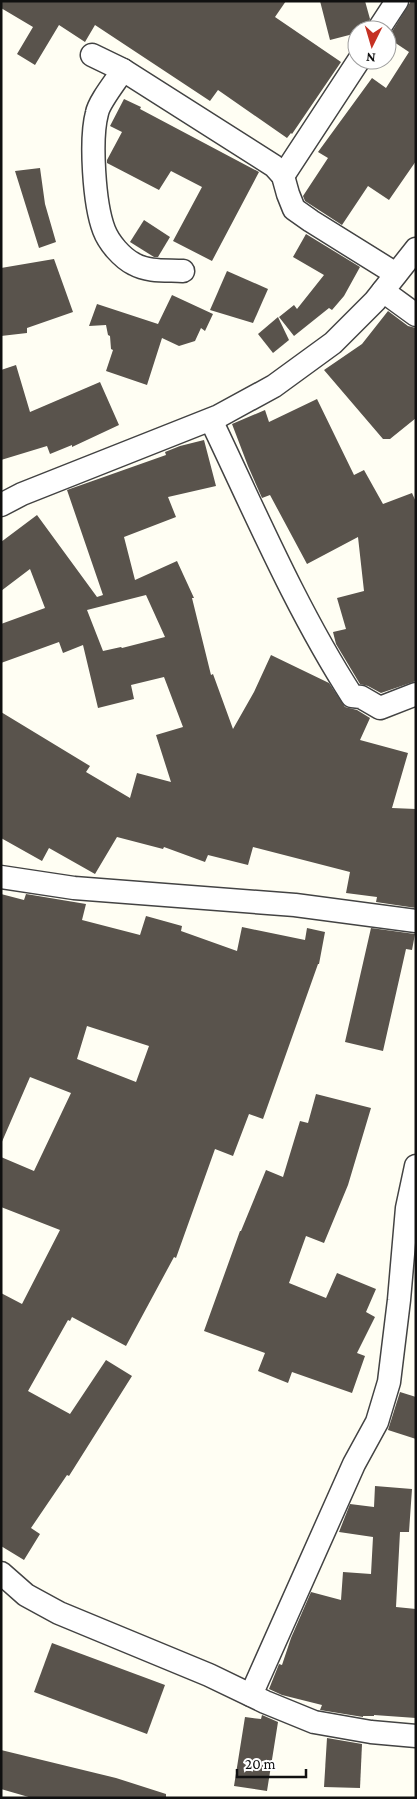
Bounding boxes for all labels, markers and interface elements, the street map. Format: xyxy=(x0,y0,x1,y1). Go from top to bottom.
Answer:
north arrow xyxy=(347,20,397,70)
text: N xyxy=(365,50,376,66)
scale bar xyxy=(237,1746,306,1778)
text: 20 m xyxy=(245,1756,276,1772)

